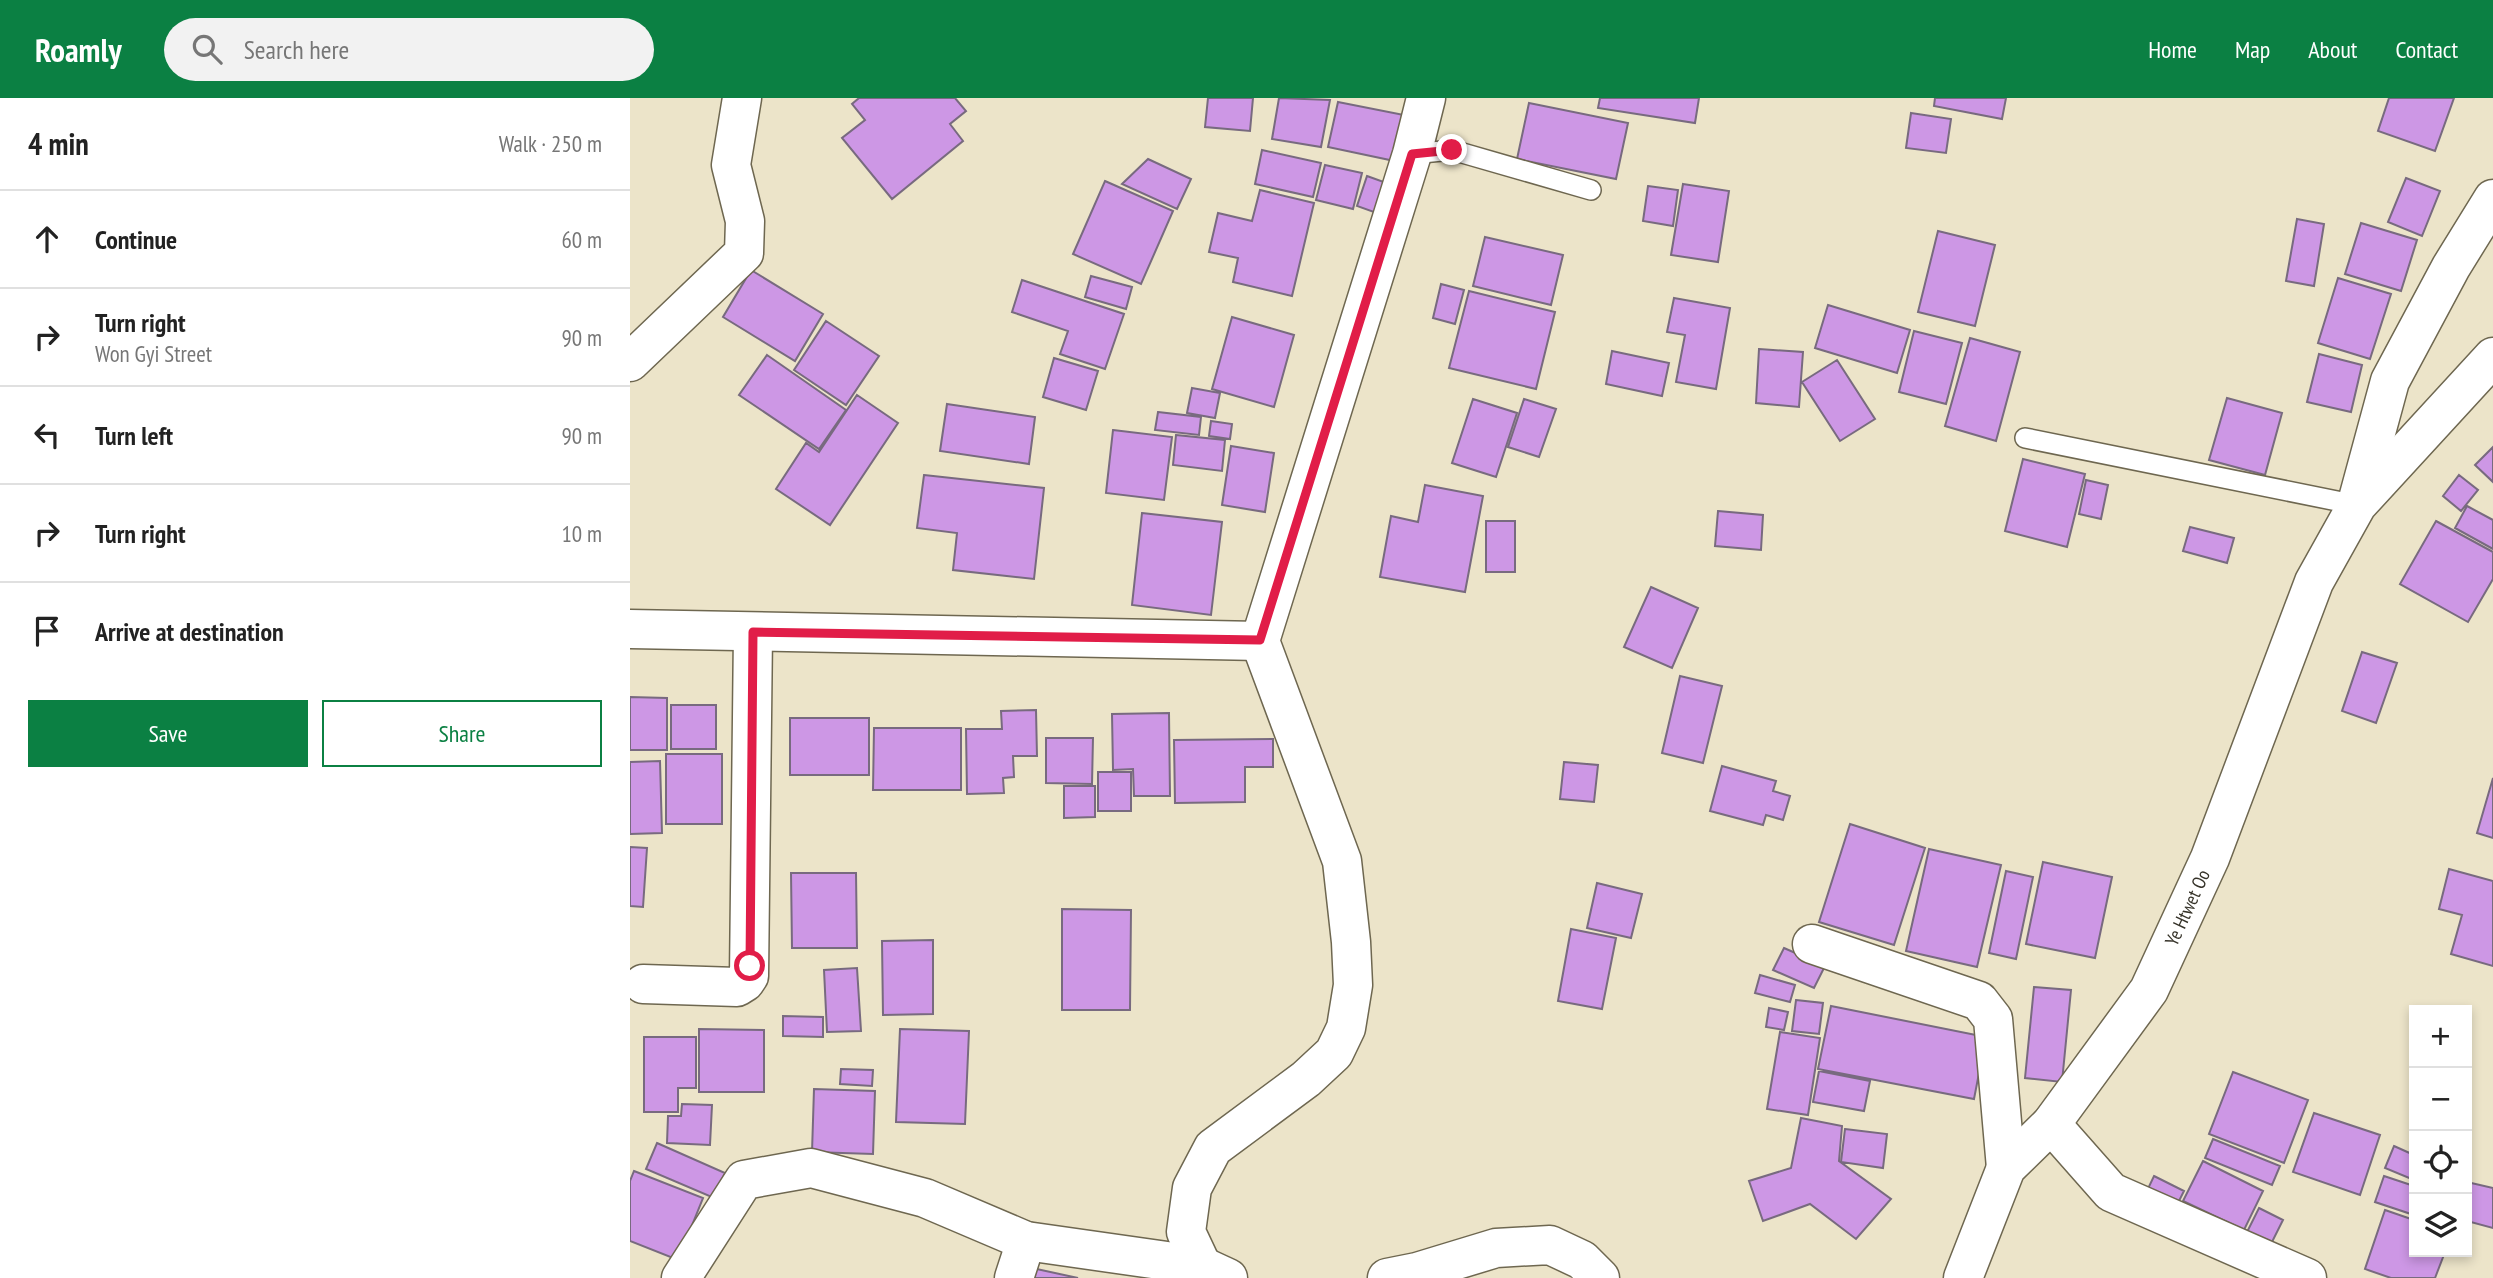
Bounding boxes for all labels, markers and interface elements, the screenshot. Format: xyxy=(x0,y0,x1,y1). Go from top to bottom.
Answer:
search box xyxy=(164,18,654,81)
text: Roamly xyxy=(35,28,122,71)
icon: search xyxy=(188,30,226,68)
text: Search here xyxy=(244,33,349,66)
text: Home xyxy=(2148,34,2197,65)
text: Map xyxy=(2235,34,2270,65)
text: About xyxy=(2308,34,2357,65)
text: Contact xyxy=(2395,34,2458,65)
text: 4 min xyxy=(28,124,89,163)
text: Walk · 250 m xyxy=(499,129,602,158)
route end xyxy=(1436,134,1467,165)
icon: ahead xyxy=(28,220,66,258)
text: Continue xyxy=(95,223,177,256)
text: 60 m xyxy=(561,225,602,254)
text: Turn right xyxy=(95,306,186,339)
icon: right xyxy=(28,318,66,356)
text: 90 m xyxy=(561,323,602,352)
text: Won Gyi Street xyxy=(95,339,212,368)
icon: left xyxy=(28,416,66,454)
text: Turn left xyxy=(95,419,173,452)
text: 90 m xyxy=(561,421,602,450)
icon: right xyxy=(28,514,66,552)
text: Turn right xyxy=(95,517,186,550)
text: 10 m xyxy=(561,519,602,548)
icon: arrive xyxy=(28,612,66,650)
text: Arrive at destination xyxy=(95,615,284,648)
button: Save xyxy=(28,700,308,767)
button: Share xyxy=(322,700,602,767)
street label: Ye Htwet Oo xyxy=(2159,865,2215,949)
route start xyxy=(734,950,765,981)
map controls xyxy=(2409,1005,2472,1257)
button: + xyxy=(2409,1005,2472,1068)
button: − xyxy=(2409,1068,2472,1131)
button: locate xyxy=(2409,1131,2472,1194)
button: layers xyxy=(2409,1194,2472,1257)

